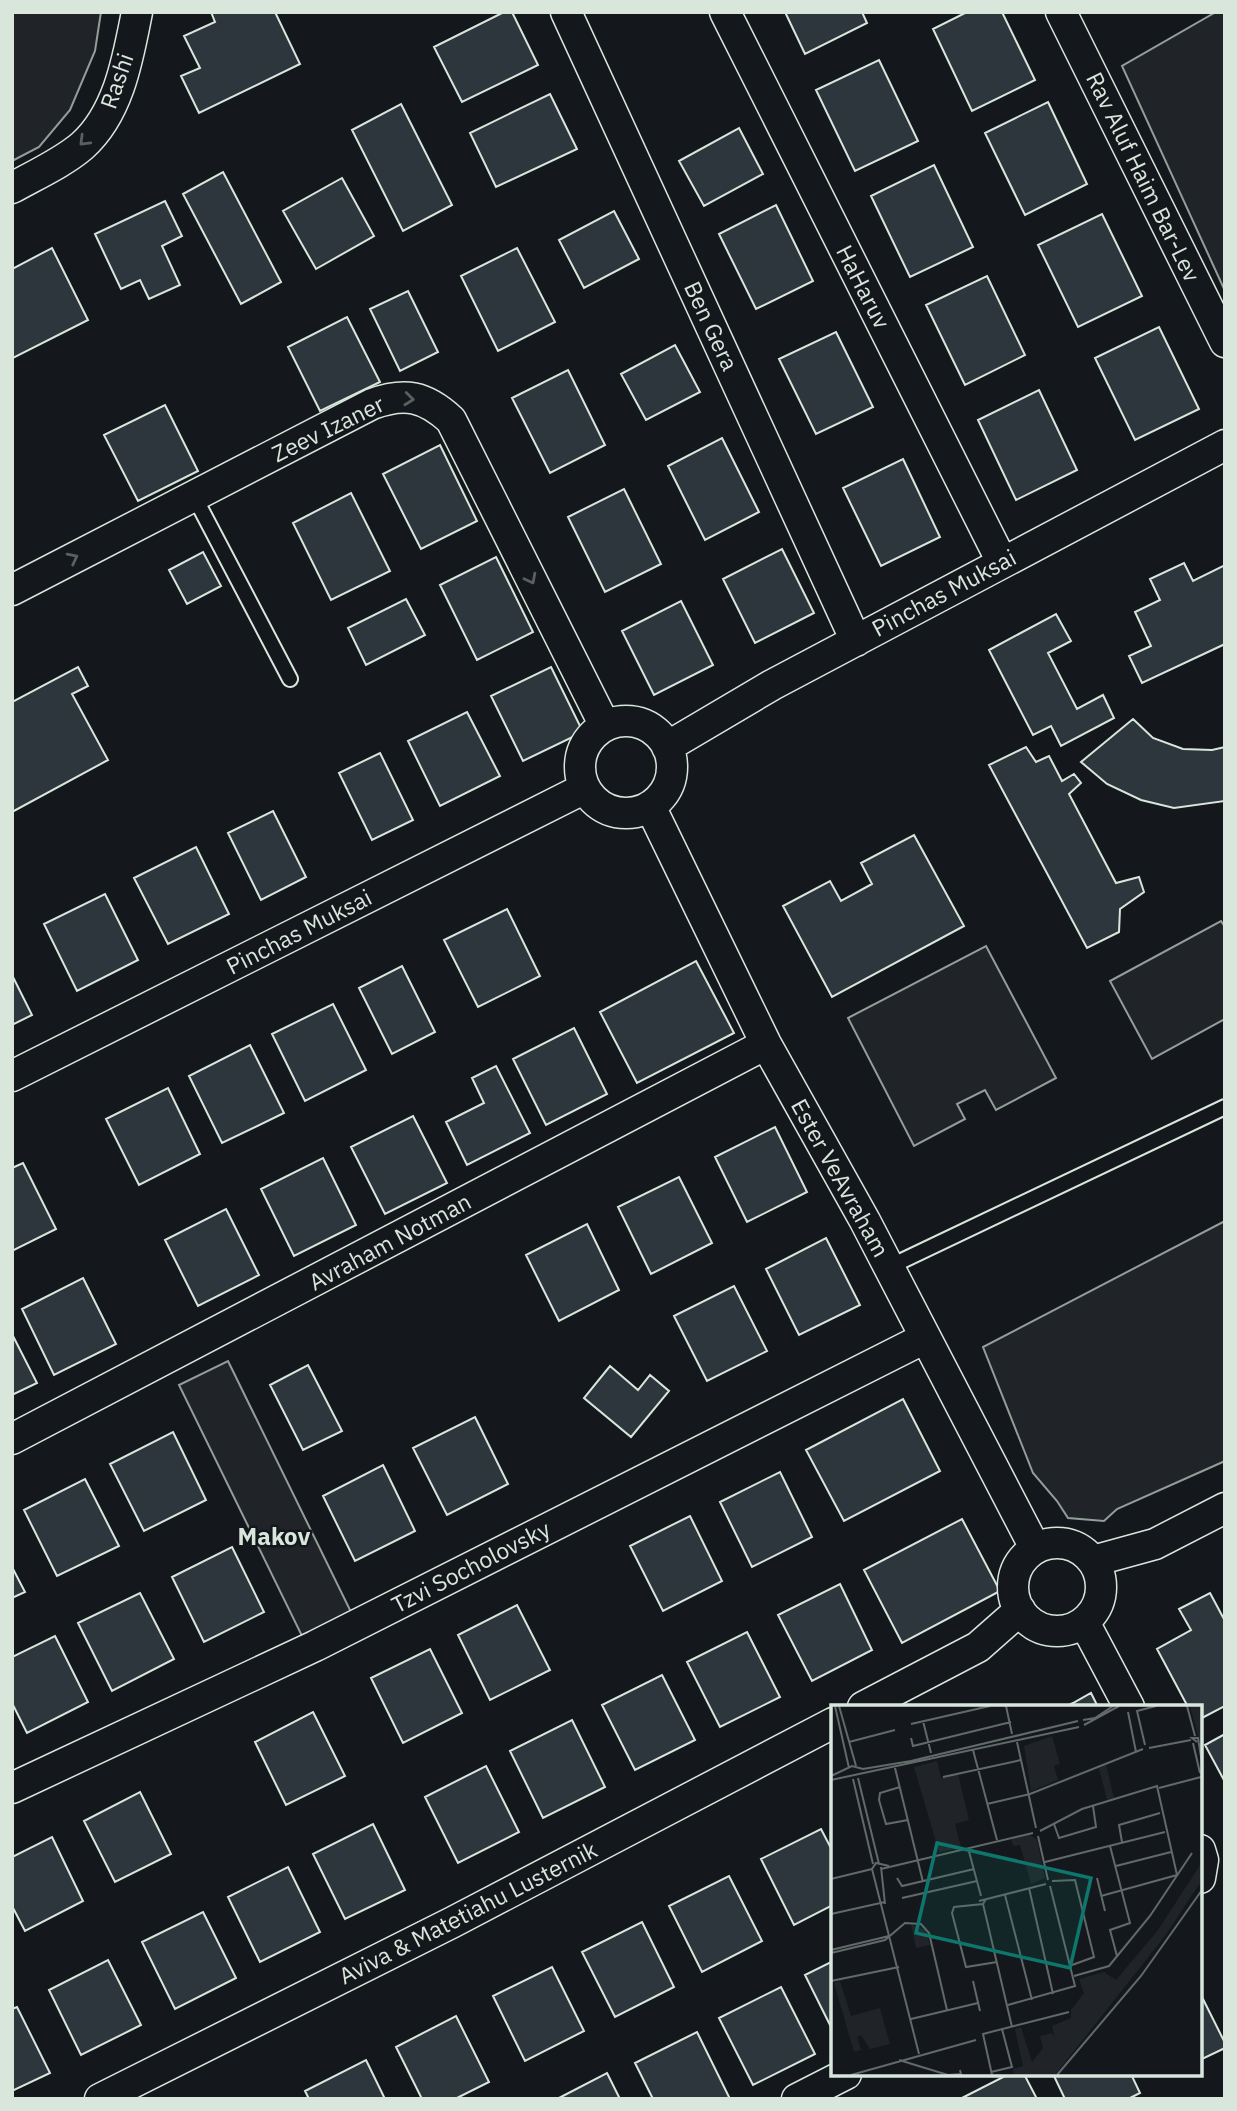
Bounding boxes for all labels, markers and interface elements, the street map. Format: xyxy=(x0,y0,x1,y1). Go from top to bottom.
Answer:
street label: Rashi xyxy=(93,49,139,112)
street label: Rav Aluf Haim Bar-Lev xyxy=(1080,67,1208,286)
one-way arrow xyxy=(80,132,93,145)
street label: HaHaruv xyxy=(830,240,898,333)
street label: Ben Gera xyxy=(678,276,746,375)
street label: Zeev Izaner xyxy=(266,388,389,468)
one-way arrow xyxy=(403,391,415,406)
street label: Pinchas Muksai xyxy=(866,542,1021,643)
one-way arrow xyxy=(66,553,78,567)
one-way arrow xyxy=(523,572,537,584)
street label: Pinchas Muksai xyxy=(221,882,376,981)
street label: Ester VeAvraham xyxy=(785,1093,897,1262)
street label: Avraham Notman xyxy=(303,1186,476,1297)
street label: Tzvi Socholovsky xyxy=(386,1513,555,1619)
district label: Makov xyxy=(238,1520,310,1552)
inset map xyxy=(831,1705,1202,2076)
street label: Aviva & Matetiahu Lusternik xyxy=(333,1834,602,1990)

